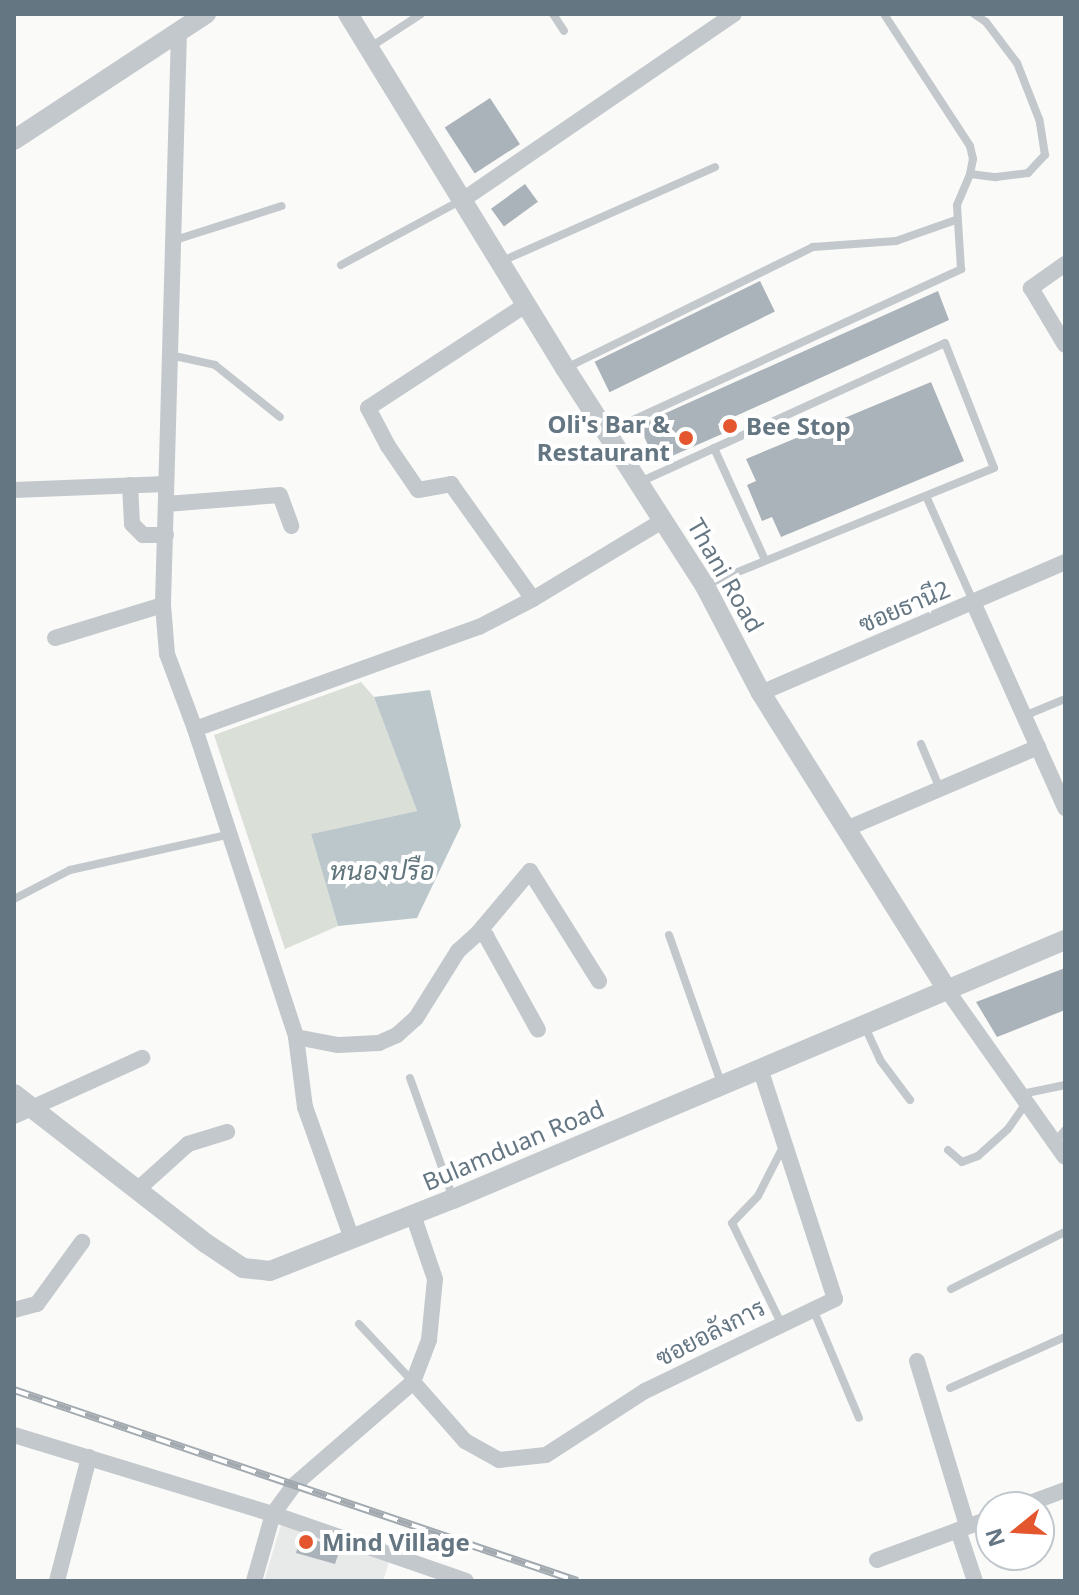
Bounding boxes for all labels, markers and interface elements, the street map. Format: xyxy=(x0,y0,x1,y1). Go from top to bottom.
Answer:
place label: Oli's Bar & Restaurant xyxy=(537,410,670,466)
place label: Bee Stop xyxy=(746,412,851,440)
marker: Bee Stop xyxy=(721,417,739,435)
marker: Oli's Bar & Restaurant xyxy=(677,429,695,447)
street label: Thani Road xyxy=(682,513,770,637)
street label: ซอยธานี2 xyxy=(854,574,954,638)
water label: หนองปรือ xyxy=(329,855,435,887)
street label: Bulamduan Road xyxy=(418,1094,608,1196)
street label: ซอยอลังการ xyxy=(651,1292,769,1372)
north arrow xyxy=(975,1491,1055,1571)
text: N xyxy=(977,1525,1011,1551)
place label: Mind Village xyxy=(322,1528,470,1556)
marker: Mind Village xyxy=(297,1533,315,1551)

